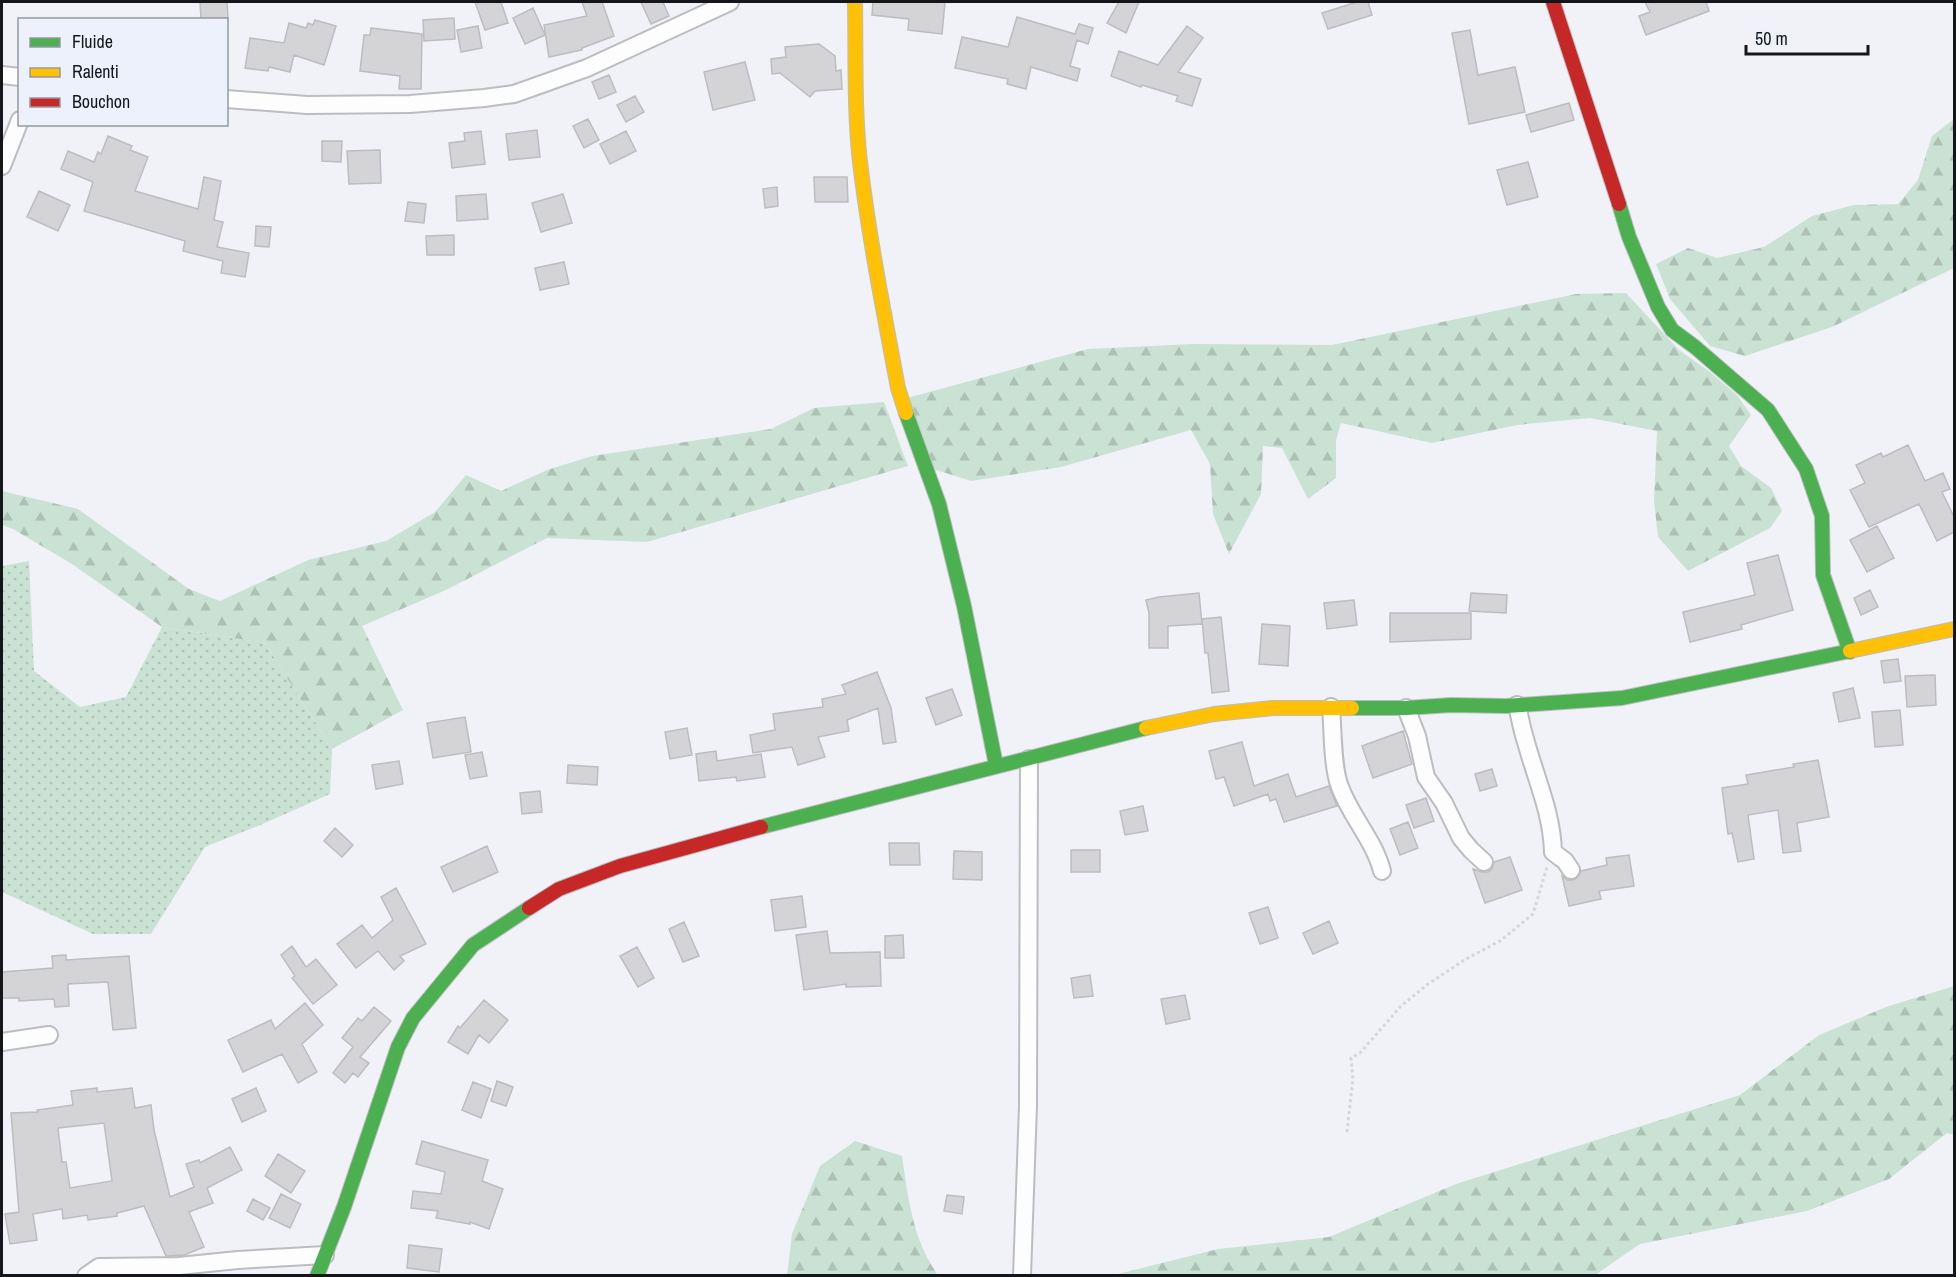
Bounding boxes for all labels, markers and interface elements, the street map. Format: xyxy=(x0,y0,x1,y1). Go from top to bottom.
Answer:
legend xyxy=(18,18,228,126)
scale bar xyxy=(1746,18,1868,56)
text: 50 m xyxy=(1755,26,1788,51)
text: Fluide xyxy=(72,29,113,54)
text: Ralenti xyxy=(72,59,119,84)
text: Bouchon xyxy=(72,89,130,114)

